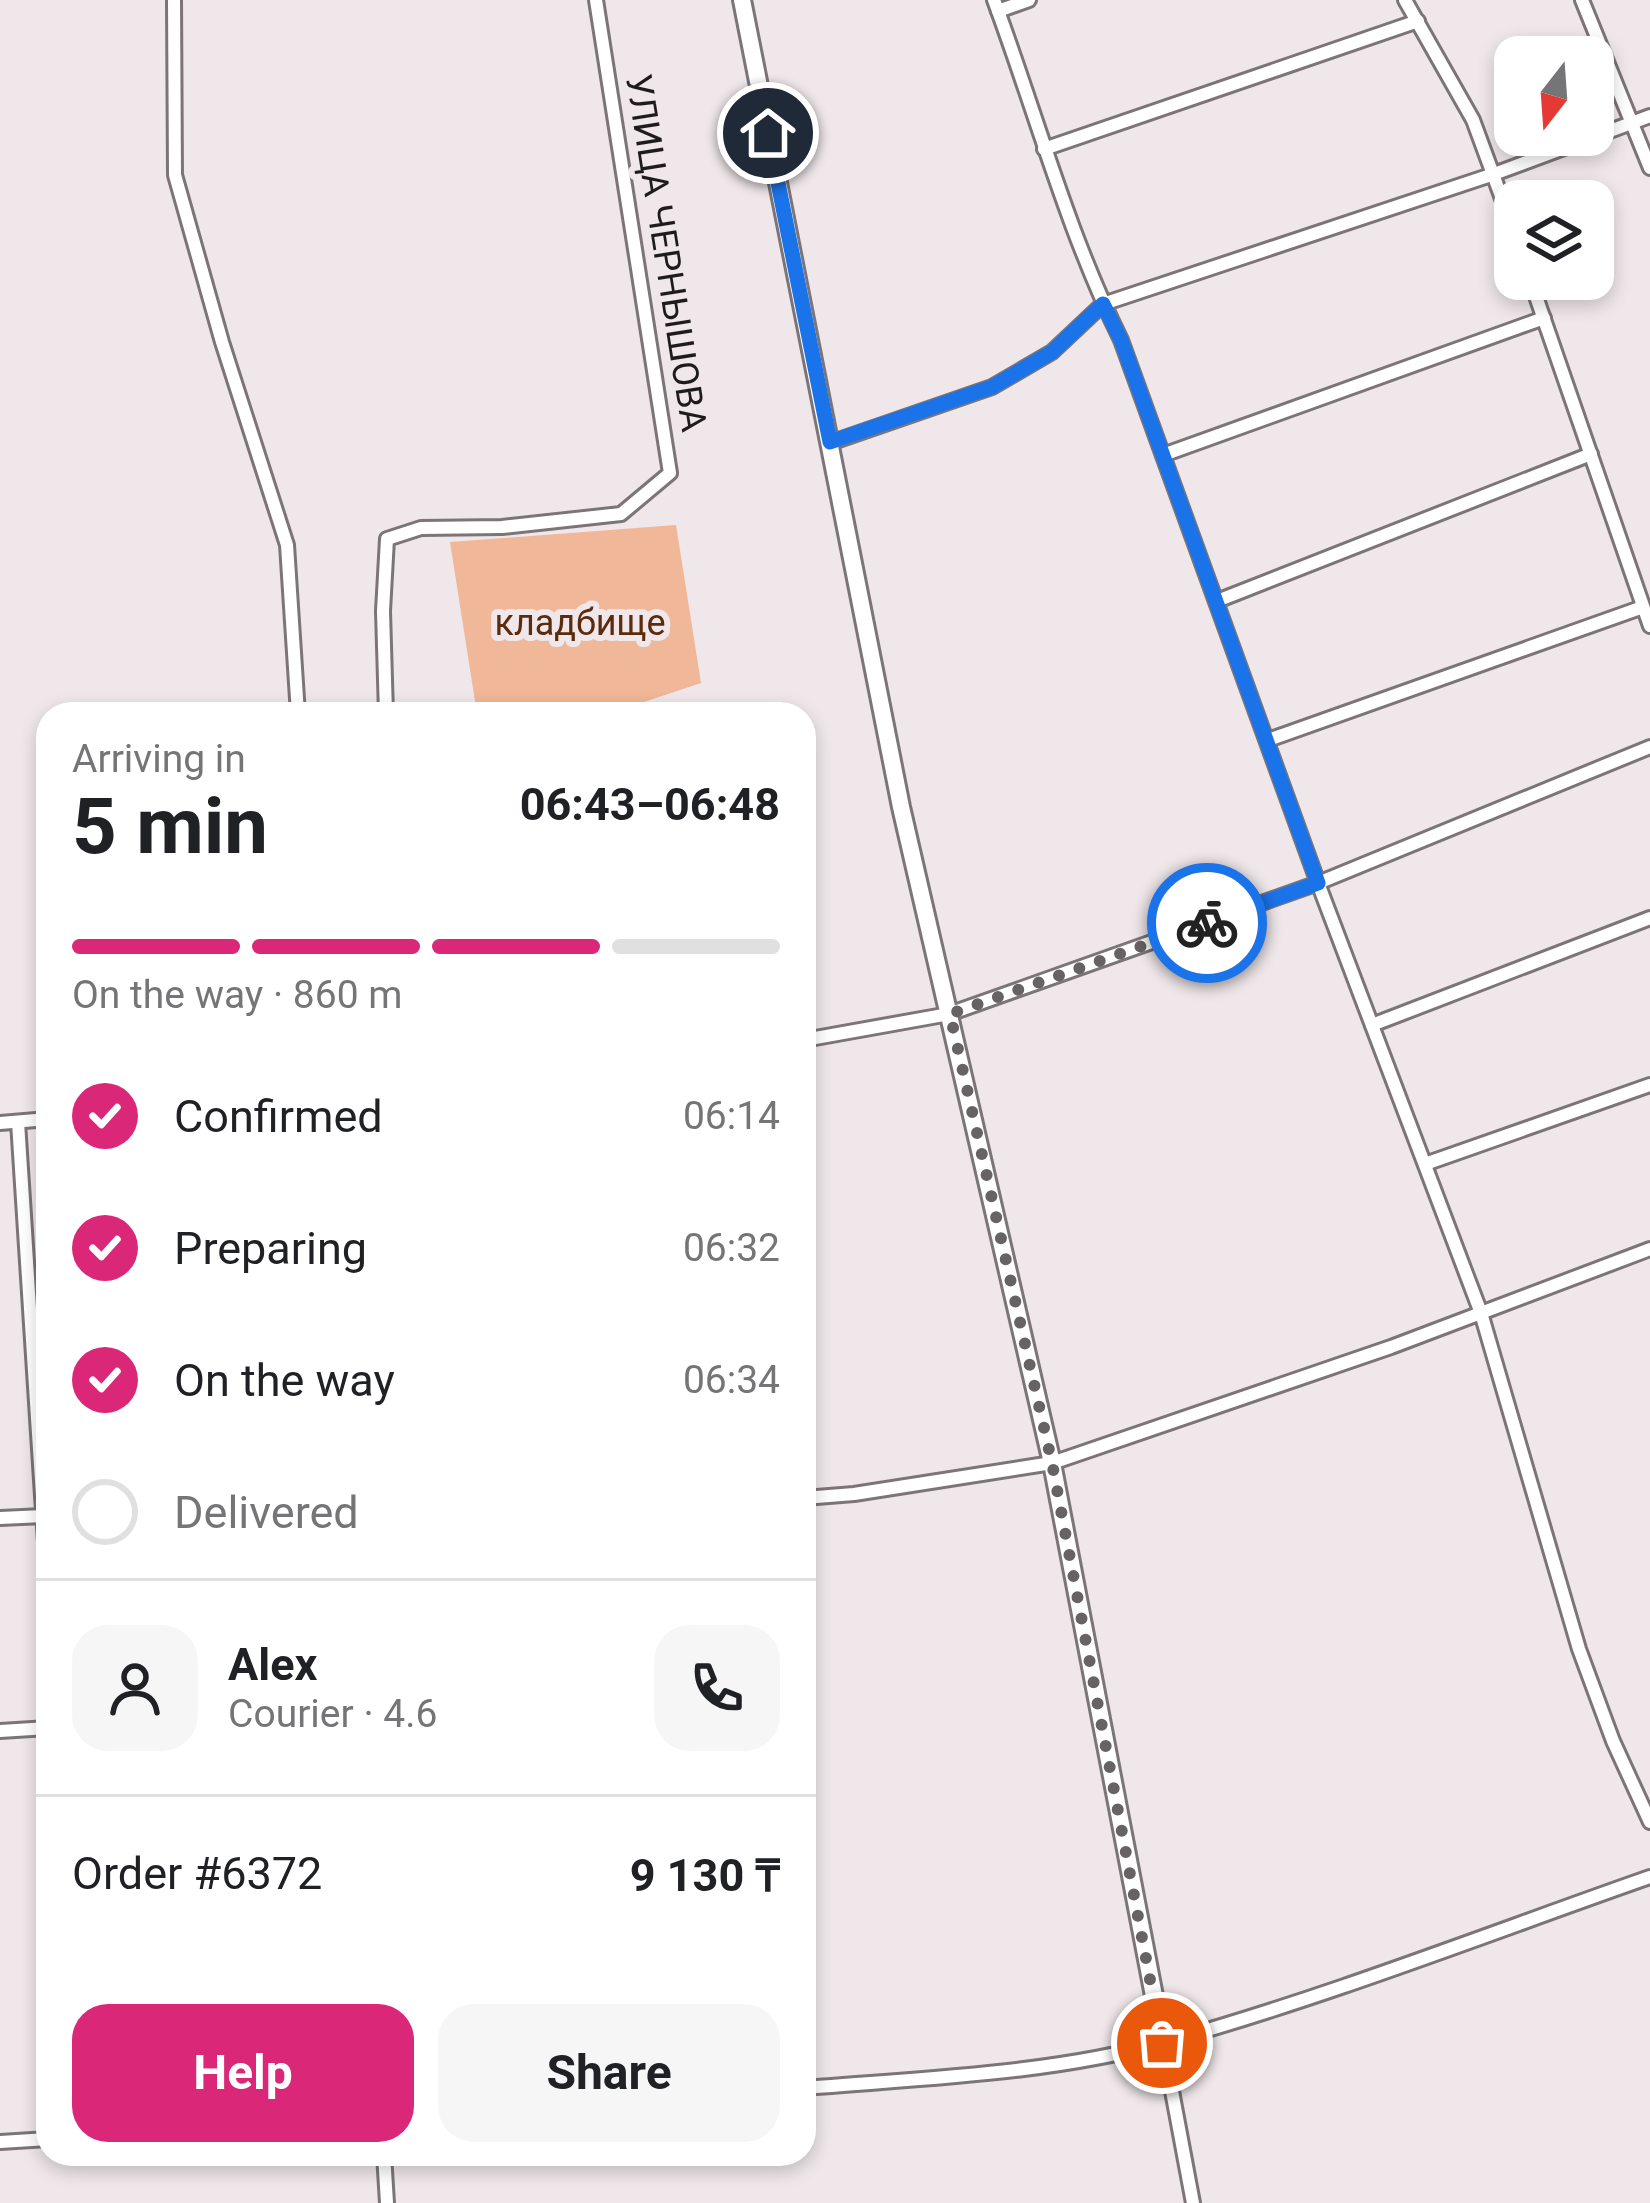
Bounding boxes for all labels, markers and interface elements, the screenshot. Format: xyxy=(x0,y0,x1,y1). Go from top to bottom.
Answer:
north arrow xyxy=(1494,36,1614,156)
map controls xyxy=(1494,36,1614,300)
street label: УЛИЦА ЧЕРНЫШОВА xyxy=(617,71,715,435)
pin xyxy=(717,82,819,184)
icon: home xyxy=(735,100,801,166)
button: layers xyxy=(1494,180,1614,300)
park label: кладбище xyxy=(494,602,666,644)
text: Arriving in xyxy=(72,736,246,782)
text: 06:43–06:48 xyxy=(520,778,780,831)
text: 5 min xyxy=(72,781,268,872)
courier xyxy=(1147,863,1267,983)
icon: bike xyxy=(1174,890,1240,956)
text: On the way · 860 m xyxy=(72,972,403,1018)
icon: check xyxy=(72,1083,138,1149)
text: Confirmed xyxy=(174,1090,383,1143)
text: 06:14 xyxy=(683,1093,780,1139)
icon: check xyxy=(72,1215,138,1281)
text: Preparing xyxy=(174,1222,367,1275)
text: 06:32 xyxy=(683,1225,780,1271)
icon: check xyxy=(72,1347,138,1413)
text: On the way xyxy=(174,1354,395,1407)
text: 06:34 xyxy=(683,1357,780,1403)
text: Delivered xyxy=(174,1486,359,1539)
button: person xyxy=(72,1625,198,1751)
button: phone xyxy=(654,1625,780,1751)
text: Alex xyxy=(228,1638,317,1691)
text: Courier · 4.6 xyxy=(228,1691,437,1737)
text: Order #6372 xyxy=(72,1847,322,1900)
text: 9 130 ₸ xyxy=(630,1849,780,1902)
pin xyxy=(1111,1992,1213,2094)
button: Help xyxy=(72,2004,414,2142)
button: Share xyxy=(438,2004,780,2142)
icon: bag xyxy=(1129,2010,1195,2076)

